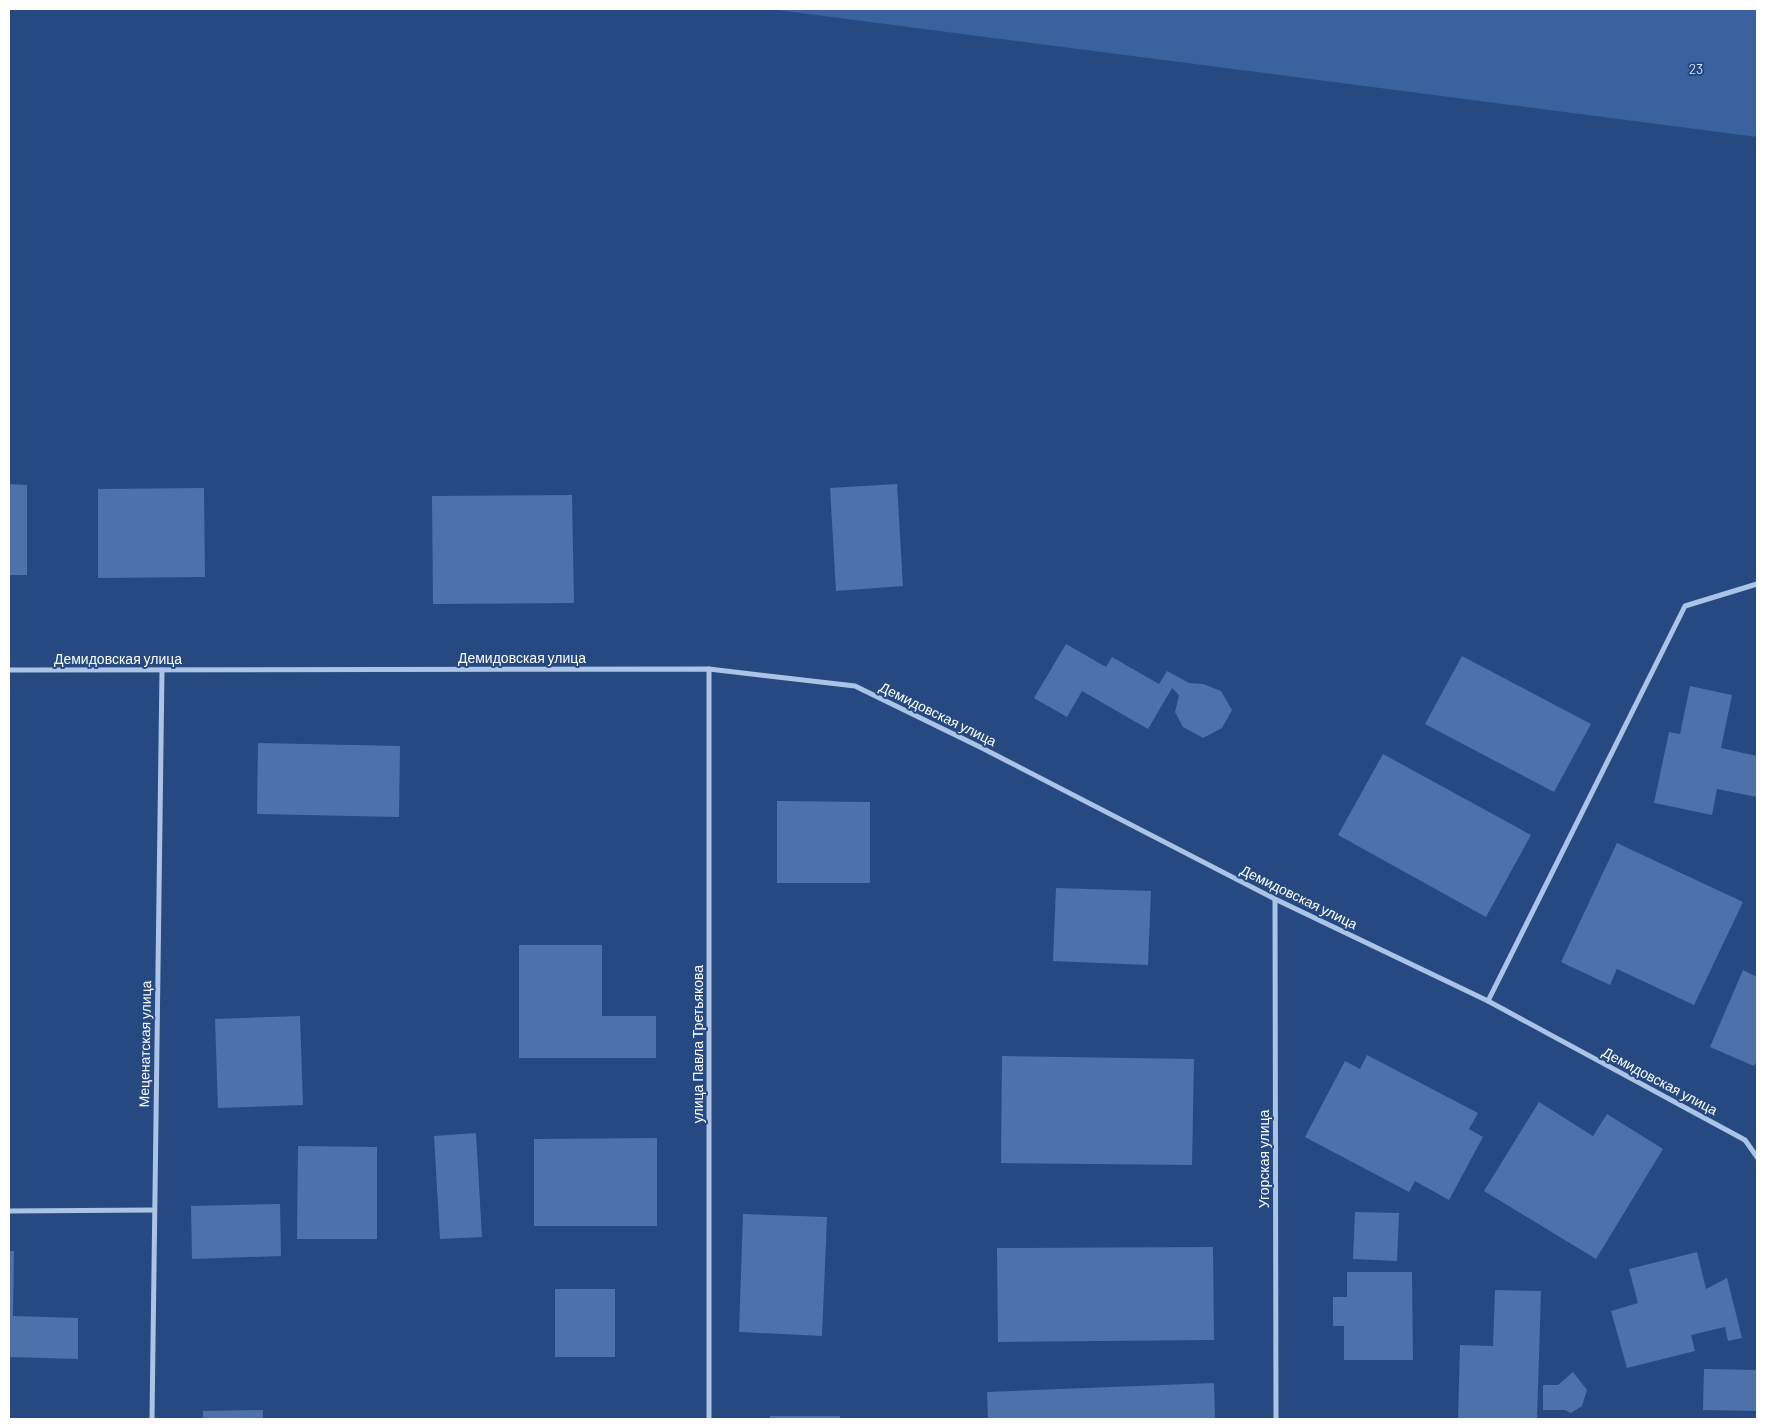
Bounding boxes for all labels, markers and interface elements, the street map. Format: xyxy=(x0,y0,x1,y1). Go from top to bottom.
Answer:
park label: 23 xyxy=(1689,60,1703,77)
street label: Демидовская улица xyxy=(458,649,586,666)
street label: Демидовская улица xyxy=(54,650,182,667)
street label: Демидовская улица xyxy=(877,678,1000,749)
street label: Демидовская улица xyxy=(1238,861,1361,932)
street label: улица Павла Третьякова xyxy=(689,965,706,1123)
street label: Меценатская улица xyxy=(135,980,154,1108)
street label: Демидовская улица xyxy=(1600,1043,1721,1118)
street label: Угорская улица xyxy=(1255,1109,1272,1208)

